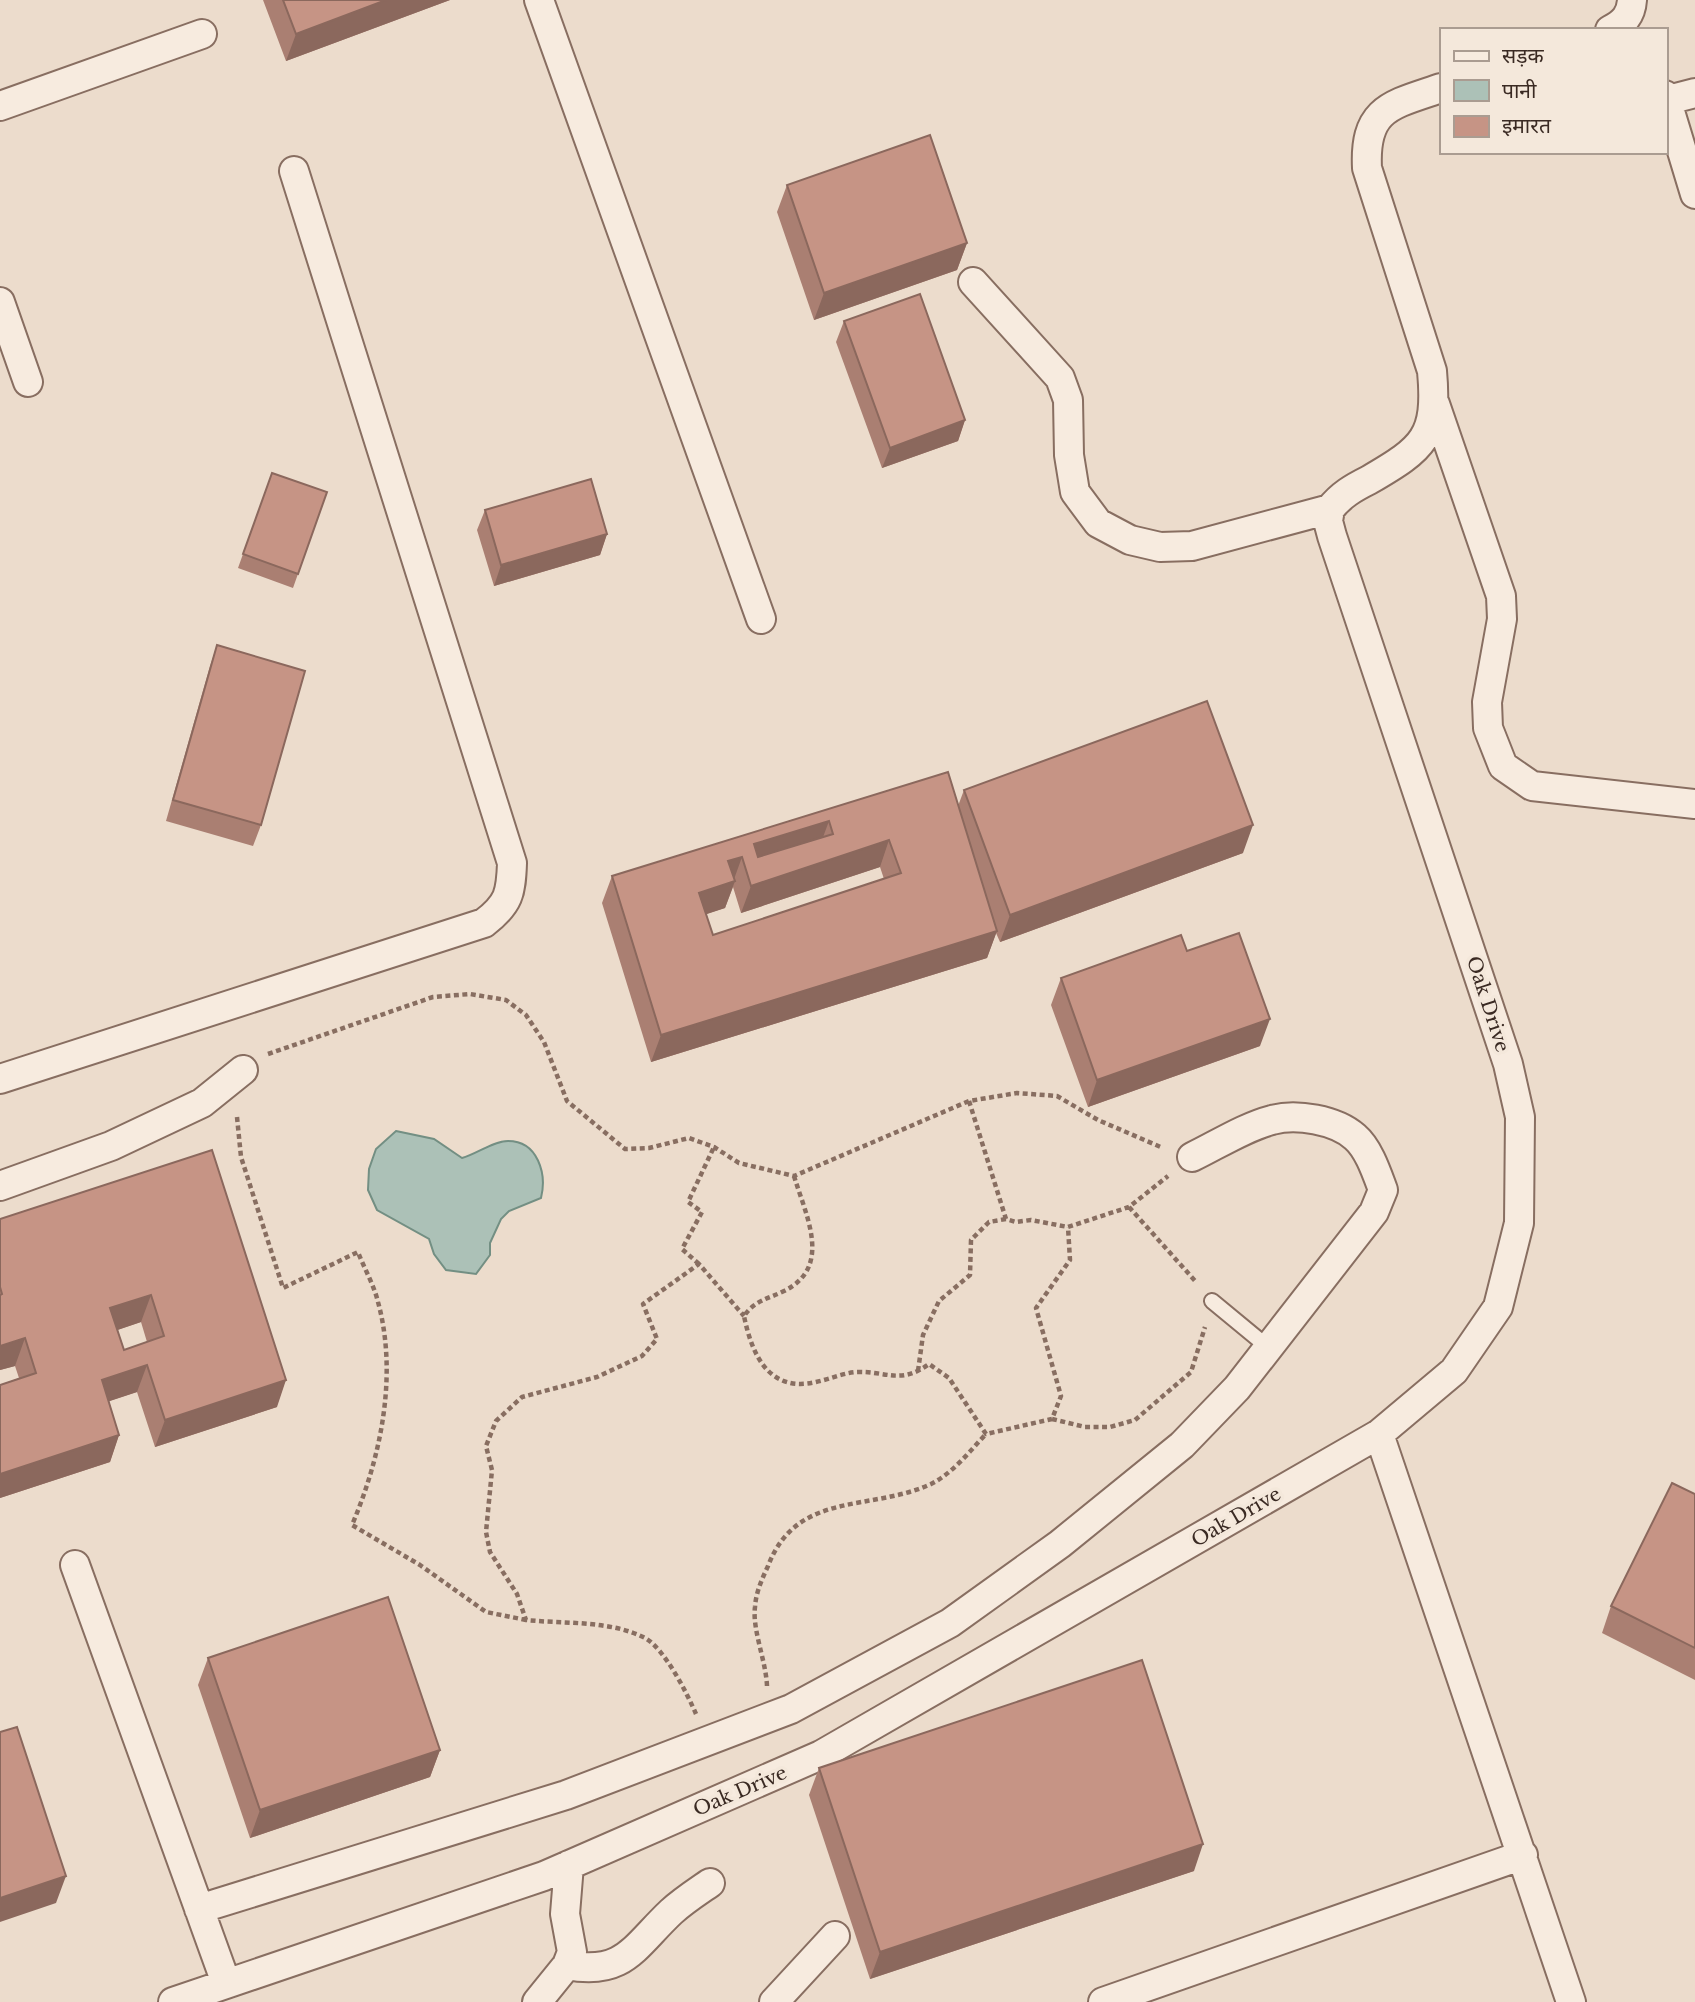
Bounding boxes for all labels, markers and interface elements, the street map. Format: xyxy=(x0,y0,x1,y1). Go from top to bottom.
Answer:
legend xyxy=(1440,28,1667,154)
text: सड़क xyxy=(1502,43,1544,69)
text: पानी xyxy=(1502,78,1537,104)
text: इमारत xyxy=(1502,113,1552,139)
street label: Oak Drive xyxy=(1462,953,1514,1055)
street label: Oak Drive xyxy=(1187,1482,1285,1552)
street label: Oak Drive xyxy=(690,1761,790,1821)

